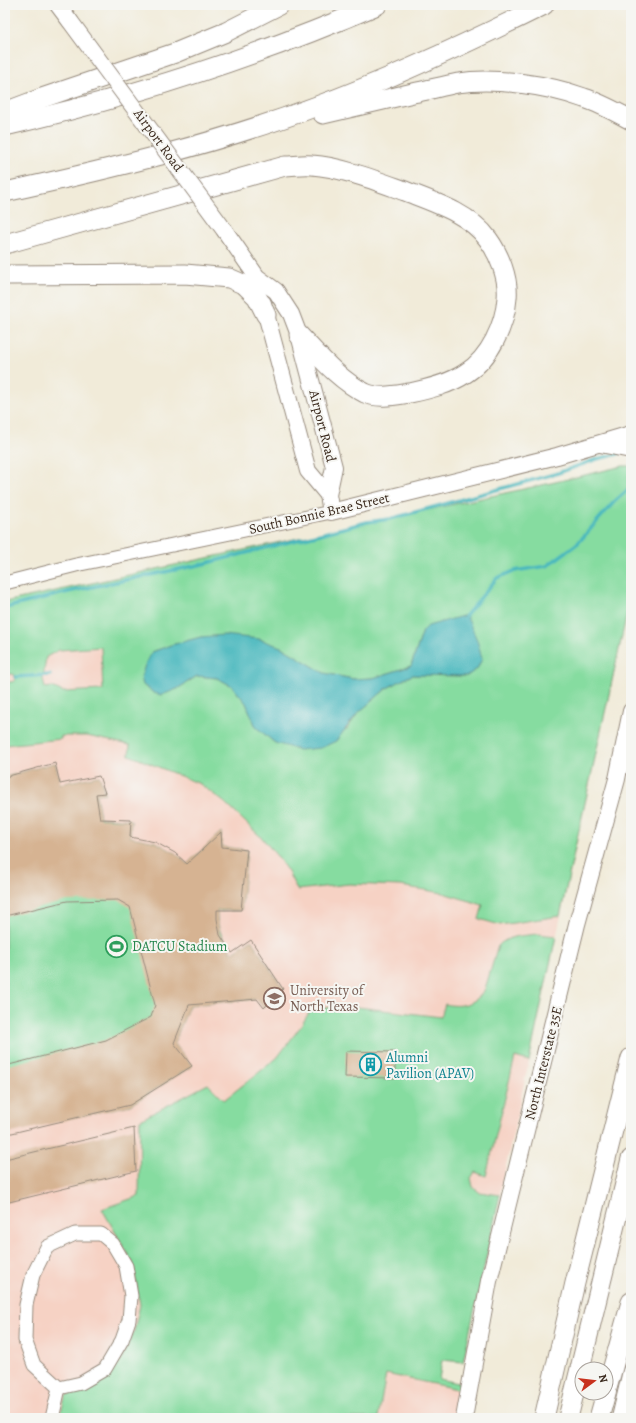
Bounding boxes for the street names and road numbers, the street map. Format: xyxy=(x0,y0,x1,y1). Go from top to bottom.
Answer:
street label: Airport Road xyxy=(129,104,188,176)
street label: Airport Road xyxy=(304,387,341,465)
street label: South Bonnie Brae Street xyxy=(247,488,392,539)
street label: North Interstate 35E xyxy=(520,1004,567,1122)

